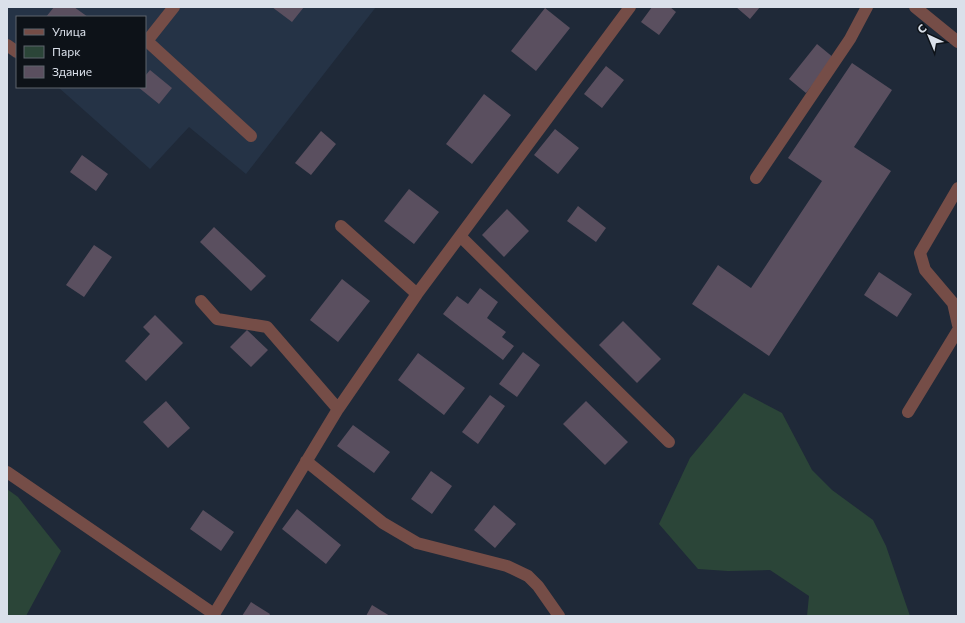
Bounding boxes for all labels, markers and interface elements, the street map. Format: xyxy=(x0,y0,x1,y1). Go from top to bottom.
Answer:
legend xyxy=(16,16,146,88)
north arrow xyxy=(909,16,949,56)
text: С xyxy=(914,21,929,36)
text: Улица xyxy=(52,24,86,38)
text: Парк xyxy=(52,44,81,58)
text: Здание xyxy=(52,64,92,78)

